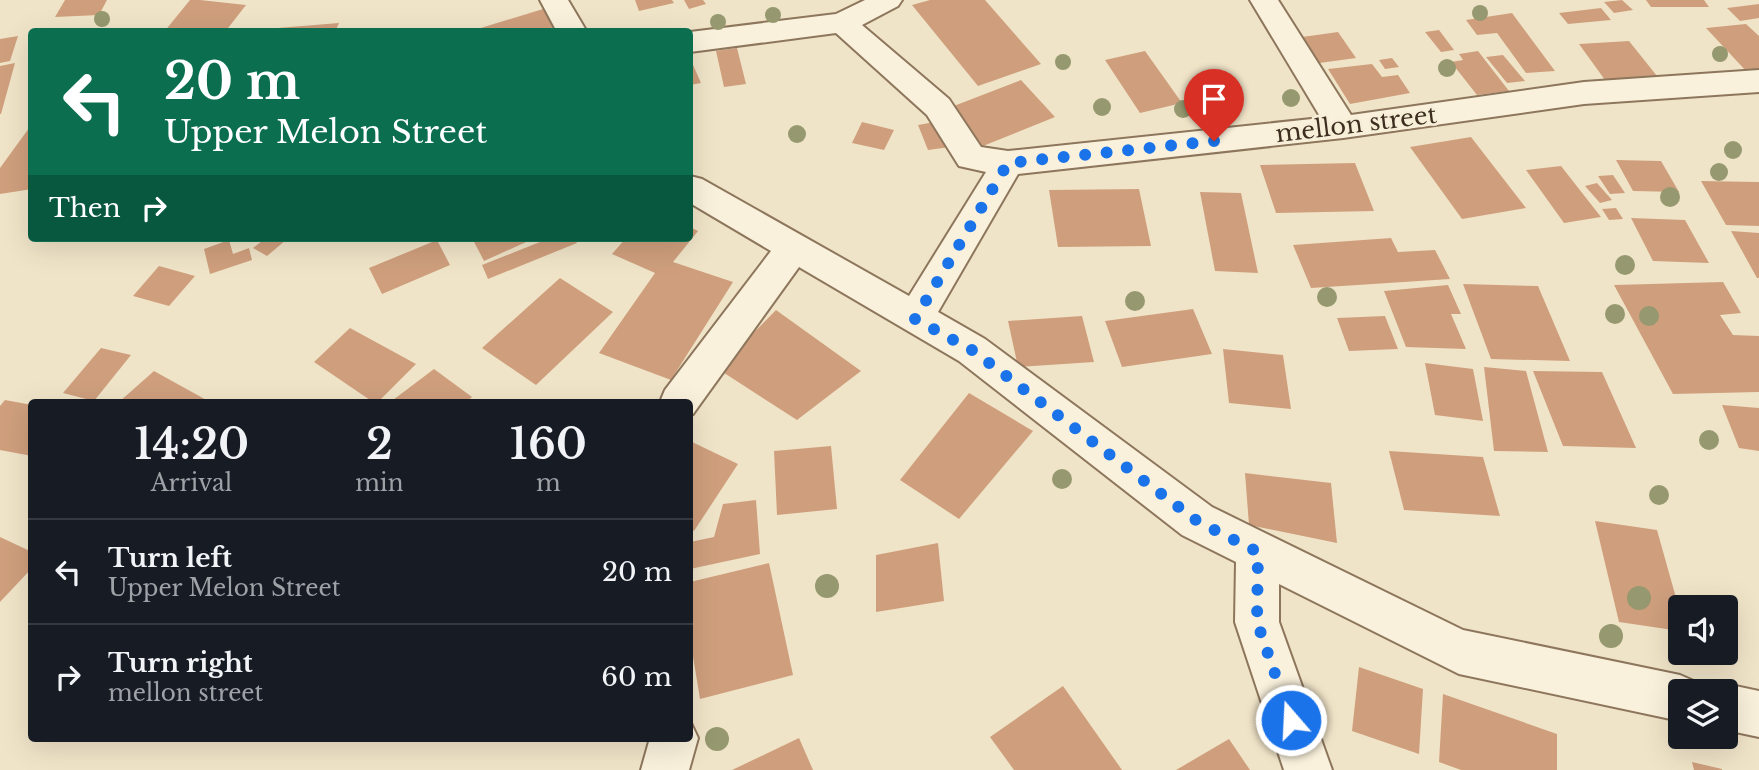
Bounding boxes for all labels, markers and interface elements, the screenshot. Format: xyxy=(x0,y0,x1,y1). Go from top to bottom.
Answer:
text: 20 m xyxy=(164,51,300,112)
icon: left xyxy=(49,56,140,147)
pin xyxy=(1184,69,1244,141)
icon: arrive xyxy=(1195,80,1233,118)
street label: mellon street xyxy=(1274,100,1438,148)
text: Upper Melon Street xyxy=(164,112,487,152)
icon: right xyxy=(135,189,173,227)
text: Then xyxy=(49,192,121,224)
text: 14:20 xyxy=(134,418,249,470)
text: 2 xyxy=(366,418,393,470)
text: 160 xyxy=(510,418,587,470)
text: Arrival xyxy=(151,469,232,497)
text: min xyxy=(355,469,404,497)
text: m xyxy=(536,469,561,497)
text: Turn left xyxy=(108,542,232,574)
icon: left xyxy=(49,553,87,591)
text: 20 m xyxy=(602,556,672,588)
text: Upper Melon Street xyxy=(108,574,340,602)
map controls xyxy=(1668,595,1738,749)
button: sound xyxy=(1668,595,1738,665)
text: Turn right xyxy=(108,647,253,679)
icon: right xyxy=(49,658,87,696)
text: 60 m xyxy=(601,661,672,693)
text: mellon street xyxy=(108,679,263,707)
button: layers xyxy=(1668,679,1738,749)
position arrow xyxy=(1254,683,1328,757)

